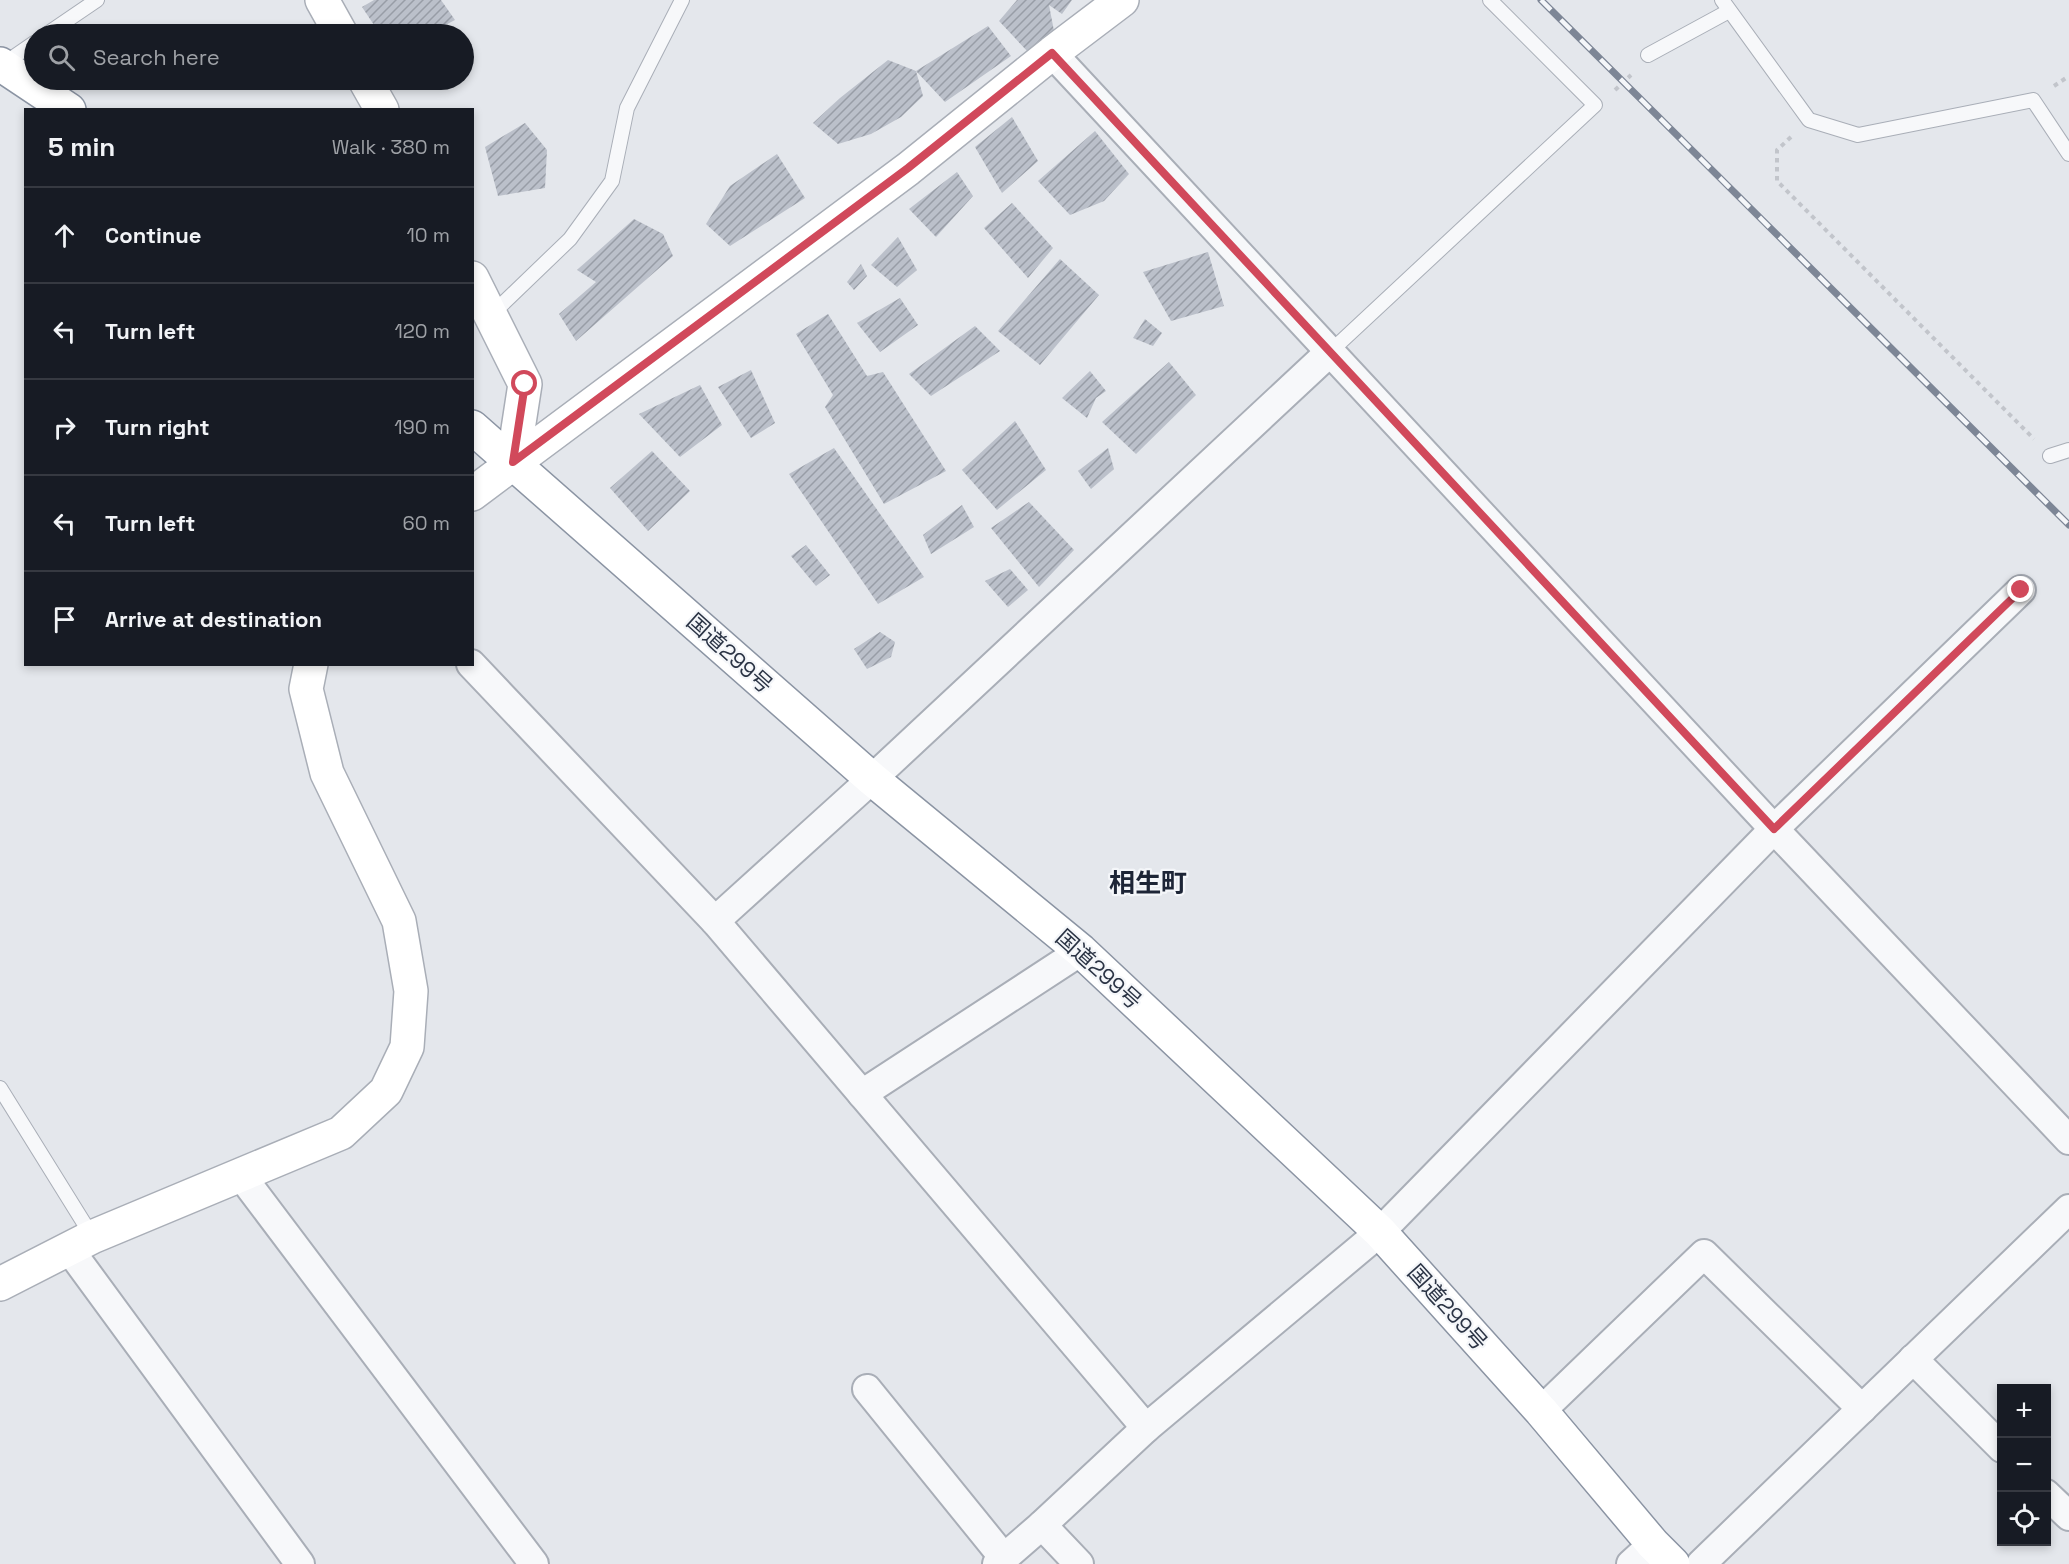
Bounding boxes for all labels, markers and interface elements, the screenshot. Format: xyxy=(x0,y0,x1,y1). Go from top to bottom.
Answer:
search box xyxy=(24,24,474,90)
icon: search xyxy=(45,41,78,74)
text: Search here xyxy=(93,43,220,71)
text: 5 min xyxy=(48,130,115,164)
text: Walk · 380 m xyxy=(332,134,450,160)
icon: ahead xyxy=(48,219,81,252)
text: Continue xyxy=(105,221,201,249)
text: 10 m xyxy=(406,222,450,248)
icon: left xyxy=(48,315,81,348)
text: Turn left xyxy=(105,317,195,345)
text: 120 m xyxy=(394,318,450,344)
route start xyxy=(511,370,537,396)
icon: right xyxy=(48,411,81,444)
text: Turn right xyxy=(105,413,210,441)
text: 190 m xyxy=(394,414,450,440)
icon: left xyxy=(48,507,81,540)
text: Turn left xyxy=(105,509,195,537)
text: 60 m xyxy=(403,510,450,536)
route end xyxy=(2007,576,2033,602)
icon: arrive xyxy=(48,603,81,636)
text: Arrive at destination xyxy=(105,605,322,633)
street label: 国道299号 xyxy=(681,607,779,699)
district label: 相生町 xyxy=(1109,866,1187,900)
street label: 国道299号 xyxy=(1050,923,1148,1015)
street label: 国道299号 xyxy=(1402,1258,1494,1356)
map controls xyxy=(1997,1384,2051,1546)
button: + xyxy=(1997,1384,2051,1438)
button: − xyxy=(1997,1438,2051,1492)
button: locate xyxy=(1997,1492,2051,1546)

